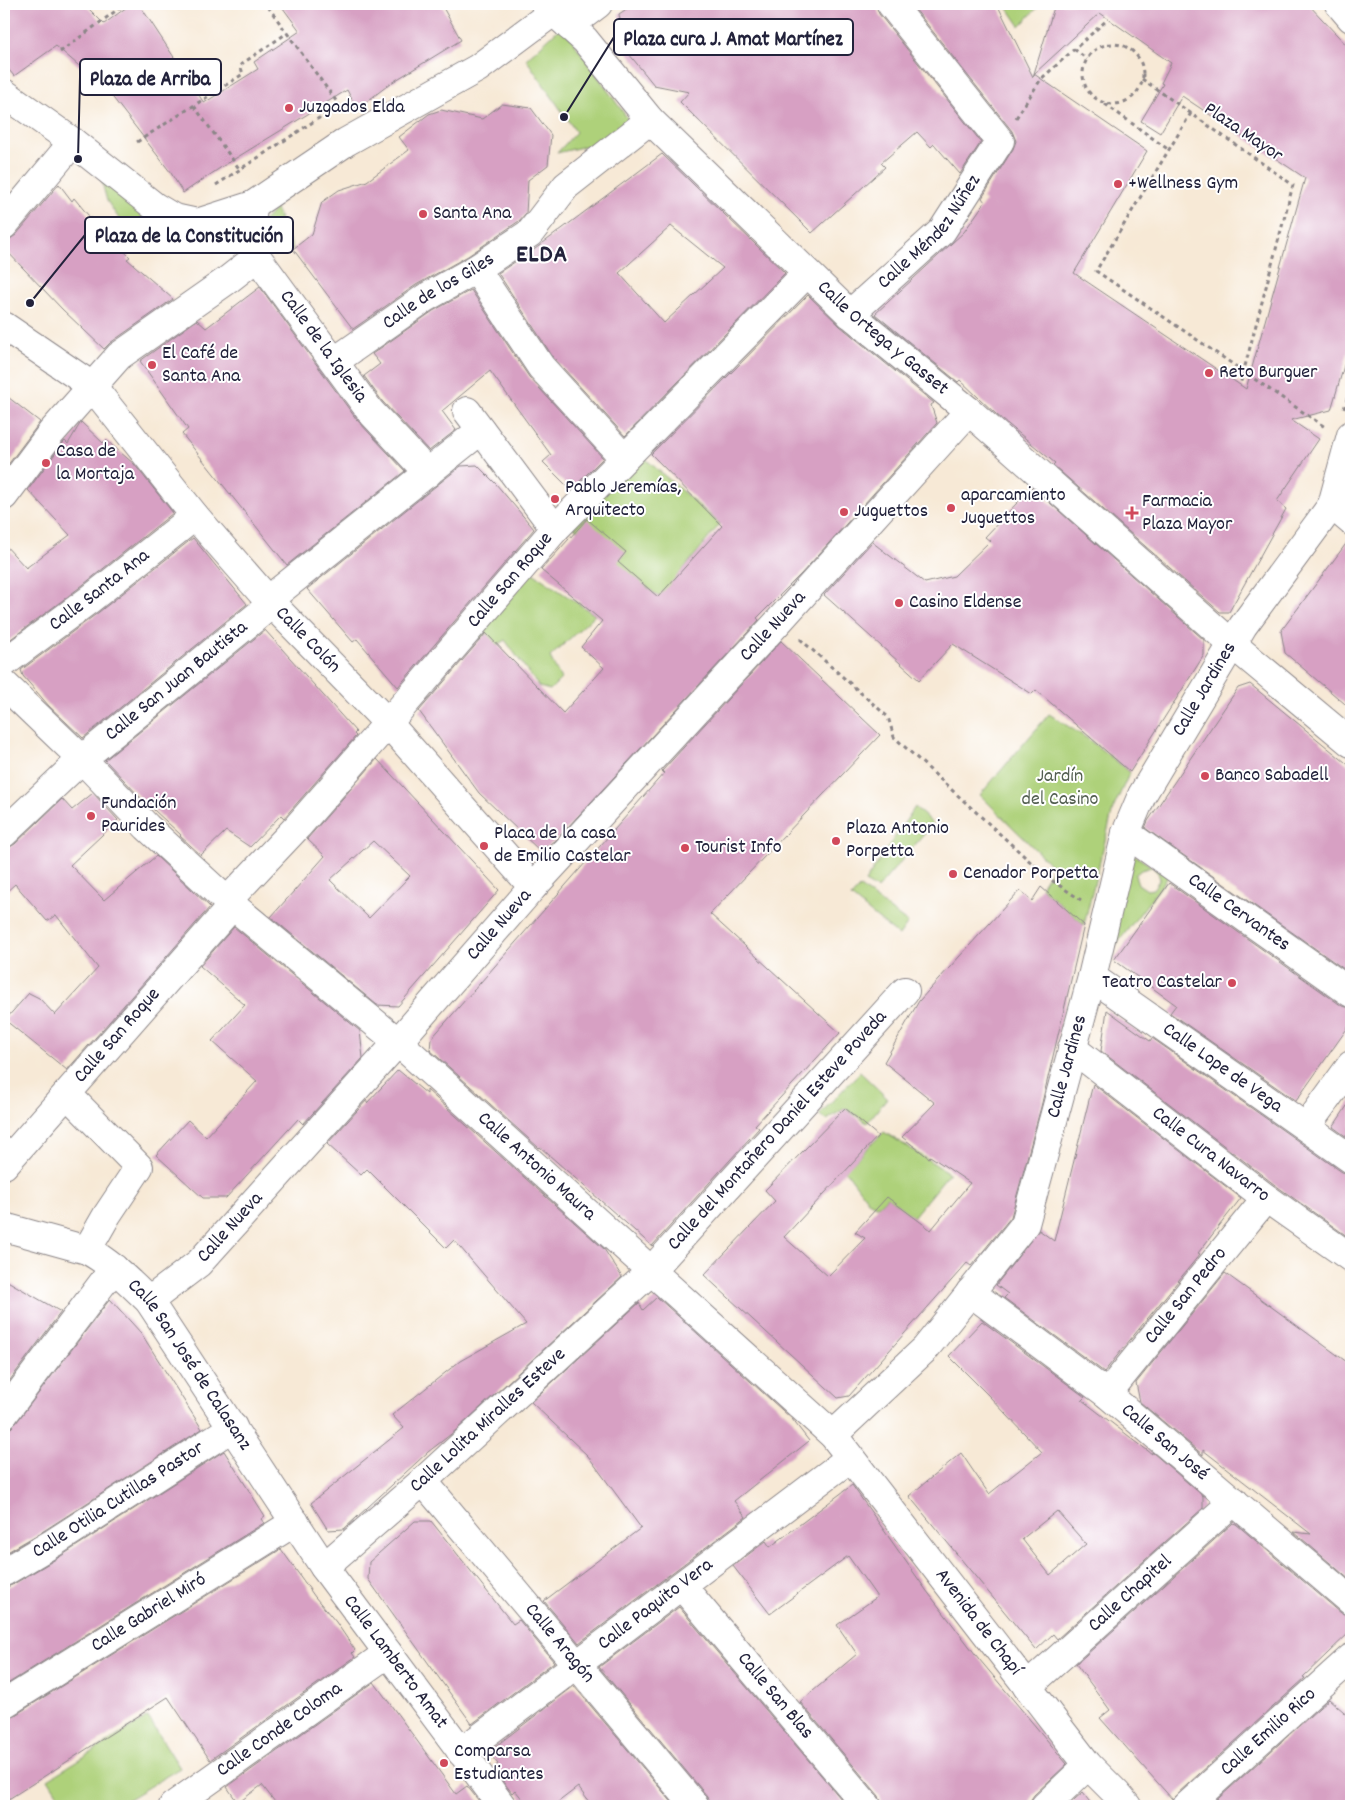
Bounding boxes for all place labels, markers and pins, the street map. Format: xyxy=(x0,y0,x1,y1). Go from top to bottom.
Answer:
callout: Plaza cura J. Amat Martínez xyxy=(614,19,853,55)
callout: Plaza de Arriba xyxy=(80,59,221,95)
place label: Juzgados Elda xyxy=(299,94,405,122)
marker: Juzgados Elda xyxy=(283,102,295,114)
place label: +Wellness Gym xyxy=(1128,170,1238,198)
marker: +Wellness Gym xyxy=(1112,178,1124,190)
place label: Santa Ana xyxy=(433,200,512,228)
marker: Santa Ana xyxy=(417,208,429,220)
callout: Plaza de la Constitución xyxy=(85,217,293,253)
place label: El Café de Santa Ana xyxy=(162,340,241,391)
marker: El Café de Santa Ana xyxy=(146,359,158,371)
place label: Reto Burguer xyxy=(1219,359,1318,387)
marker: Reto Burguer xyxy=(1203,367,1215,379)
place label: Casa de la Mortaja xyxy=(56,438,135,489)
marker: Casa de la Mortaja xyxy=(40,457,52,469)
place label: Pablo Jeremías, Arquitecto xyxy=(565,474,682,525)
place label: aparcamiento Juguettos xyxy=(961,482,1066,533)
place label: Farmacia Plaza Mayor xyxy=(1142,488,1233,539)
marker: Pablo Jeremías, Arquitecto xyxy=(549,493,561,505)
place label: Juguettos xyxy=(854,498,928,526)
marker: aparcamiento Juguettos xyxy=(945,502,957,514)
marker: Juguettos xyxy=(838,506,850,518)
marker: Farmacia Plaza Mayor xyxy=(1126,507,1138,519)
place label: Casino Eldense xyxy=(909,589,1022,617)
marker: Casino Eldense xyxy=(893,597,905,609)
place label: Banco Sabadell xyxy=(1215,762,1329,790)
marker: Banco Sabadell xyxy=(1199,770,1211,782)
place label: Fundación Paurides xyxy=(101,790,176,841)
marker: Fundación Paurides xyxy=(85,810,97,822)
place label: Plaza Antonio Porpetta xyxy=(846,815,949,866)
place label: Placa de la casa de Emilio Castelar xyxy=(494,820,631,871)
place label: Tourist Info xyxy=(695,834,782,862)
marker: Plaza Antonio Porpetta xyxy=(830,835,842,847)
marker: Placa de la casa de Emilio Castelar xyxy=(478,840,490,852)
marker: Tourist Info xyxy=(679,842,691,854)
place label: Cenador Porpetta xyxy=(963,860,1099,888)
marker: Cenador Porpetta xyxy=(947,868,959,880)
place label: Teatro Castelar xyxy=(1102,969,1223,997)
marker: Teatro Castelar xyxy=(1226,977,1238,989)
place label: Comparsa Estudiantes xyxy=(454,1738,544,1789)
marker: Comparsa Estudiantes xyxy=(438,1757,450,1769)

